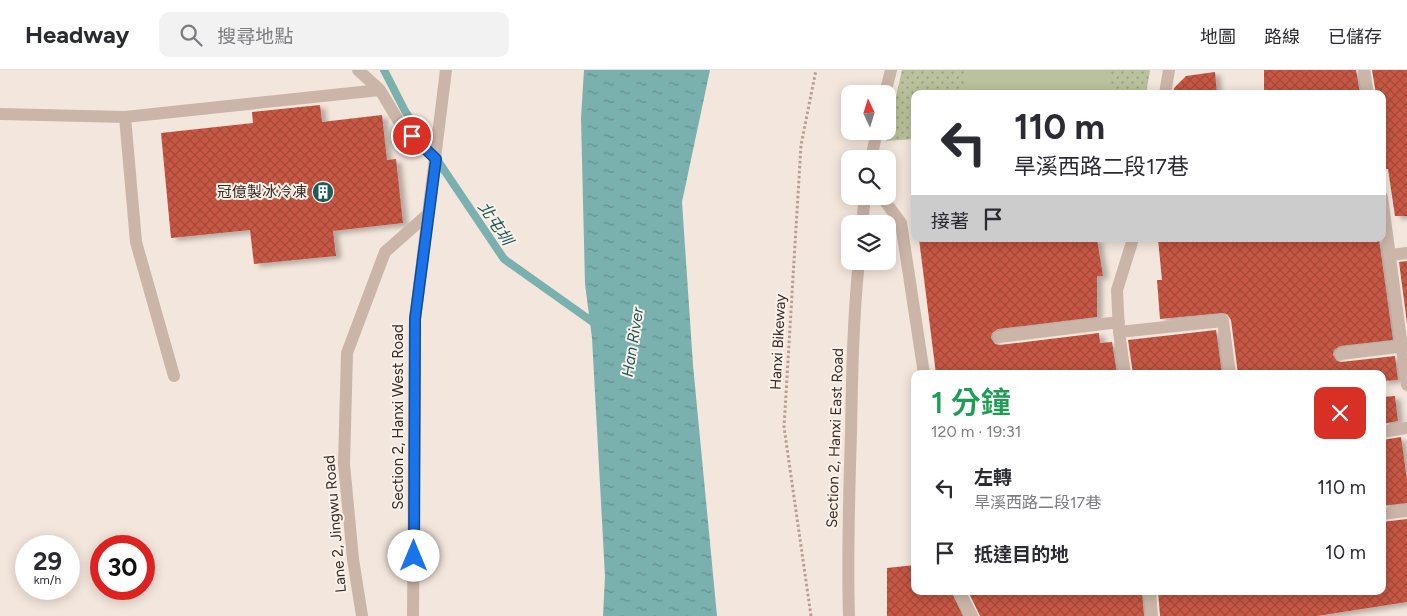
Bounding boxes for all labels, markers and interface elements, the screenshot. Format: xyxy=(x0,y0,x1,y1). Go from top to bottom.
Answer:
search box xyxy=(159,12,509,57)
text: Headway xyxy=(25,20,129,49)
icon: search xyxy=(177,21,205,49)
text: 搜尋地點 xyxy=(217,25,293,48)
text: 地圖 xyxy=(1200,26,1236,48)
text: 路線 xyxy=(1264,26,1300,48)
text: 已儲存 xyxy=(1328,26,1382,48)
north arrow xyxy=(841,85,896,140)
map controls xyxy=(841,85,896,270)
text: 110 m xyxy=(1014,106,1105,148)
icon: left xyxy=(931,110,996,175)
pin xyxy=(391,115,433,157)
icon: arrive xyxy=(398,122,426,150)
button: search xyxy=(841,150,896,205)
text: 旱溪西路二段17巷 xyxy=(1014,153,1189,180)
building icon: 冠億製冰冷凍 xyxy=(311,180,335,204)
place label: 冠億製冰冷凍 xyxy=(217,183,307,201)
water label: 北屯圳 xyxy=(474,198,518,250)
icon: arrive xyxy=(979,205,1007,233)
text: 接著 xyxy=(931,210,969,233)
button: layers xyxy=(841,215,896,270)
street label: Hanxi Bikeway xyxy=(766,293,790,391)
water label: Han River xyxy=(618,305,647,378)
street label: Section 2, Hanxi West Road xyxy=(389,324,407,510)
street label: Section 2, Hanxi East Road xyxy=(823,348,847,528)
text: 1 分鐘 xyxy=(931,384,1011,421)
button: close xyxy=(1314,387,1366,439)
text: 120 m · 19:31 xyxy=(931,422,1021,441)
street label: Lane 2, Jingwu Road xyxy=(320,455,350,593)
text: 左轉 xyxy=(974,466,1012,489)
icon: left xyxy=(931,474,959,502)
text: 110 m xyxy=(1317,476,1366,499)
text: 旱溪西路二段17巷 xyxy=(974,493,1101,512)
position arrow xyxy=(387,529,439,581)
speed limit sign: 30 xyxy=(90,535,155,600)
icon: arrive xyxy=(931,539,959,567)
text: 10 m xyxy=(1325,541,1366,564)
text: 抵達目的地 xyxy=(974,543,1069,566)
text: 29 xyxy=(33,546,62,576)
text: km/h xyxy=(34,573,61,587)

